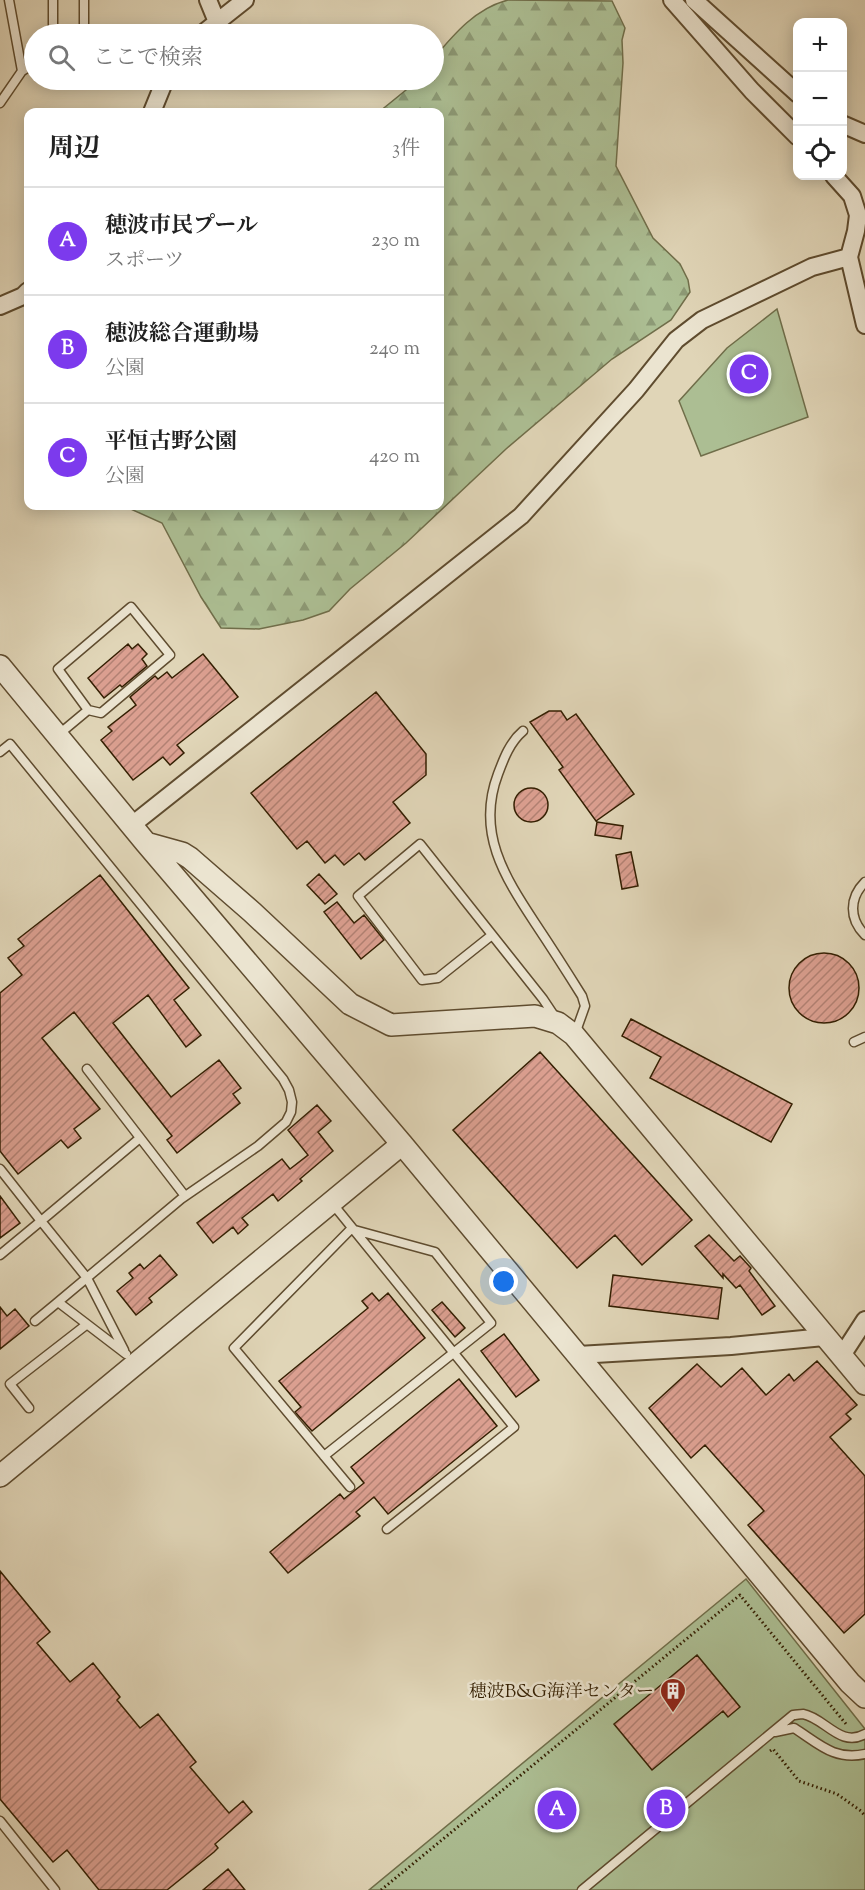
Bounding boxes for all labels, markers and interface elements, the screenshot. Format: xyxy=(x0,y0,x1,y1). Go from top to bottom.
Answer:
map controls xyxy=(793,18,847,180)
button: + xyxy=(793,18,847,72)
search box xyxy=(24,24,444,90)
icon: search xyxy=(45,41,78,74)
text: ここで検索 xyxy=(93,43,203,75)
button: − xyxy=(793,72,847,126)
button: locate xyxy=(793,126,847,180)
text: 周辺 xyxy=(48,131,100,168)
text: 3件 xyxy=(392,135,420,164)
text: 穂波市民プール xyxy=(105,211,258,243)
text: A xyxy=(59,227,76,256)
text: 230 m xyxy=(371,227,420,256)
text: スポーツ xyxy=(105,247,184,276)
text: 穂波総合運動場 xyxy=(105,319,259,351)
text: B xyxy=(61,335,74,364)
text: 240 m xyxy=(369,335,420,364)
pin: C xyxy=(730,352,768,397)
text: 公園 xyxy=(105,355,145,384)
text: 平恒古野公園 xyxy=(105,427,237,459)
text: C xyxy=(59,443,76,472)
text: 420 m xyxy=(369,443,420,472)
text: 公園 xyxy=(105,463,145,492)
your location xyxy=(489,1267,518,1296)
building icon: 穂波B&G海洋センター xyxy=(658,1676,688,1714)
place label: 穂波B&G海洋センター xyxy=(469,1680,654,1706)
pin: B xyxy=(646,1786,686,1832)
pin: A xyxy=(538,1788,576,1832)

